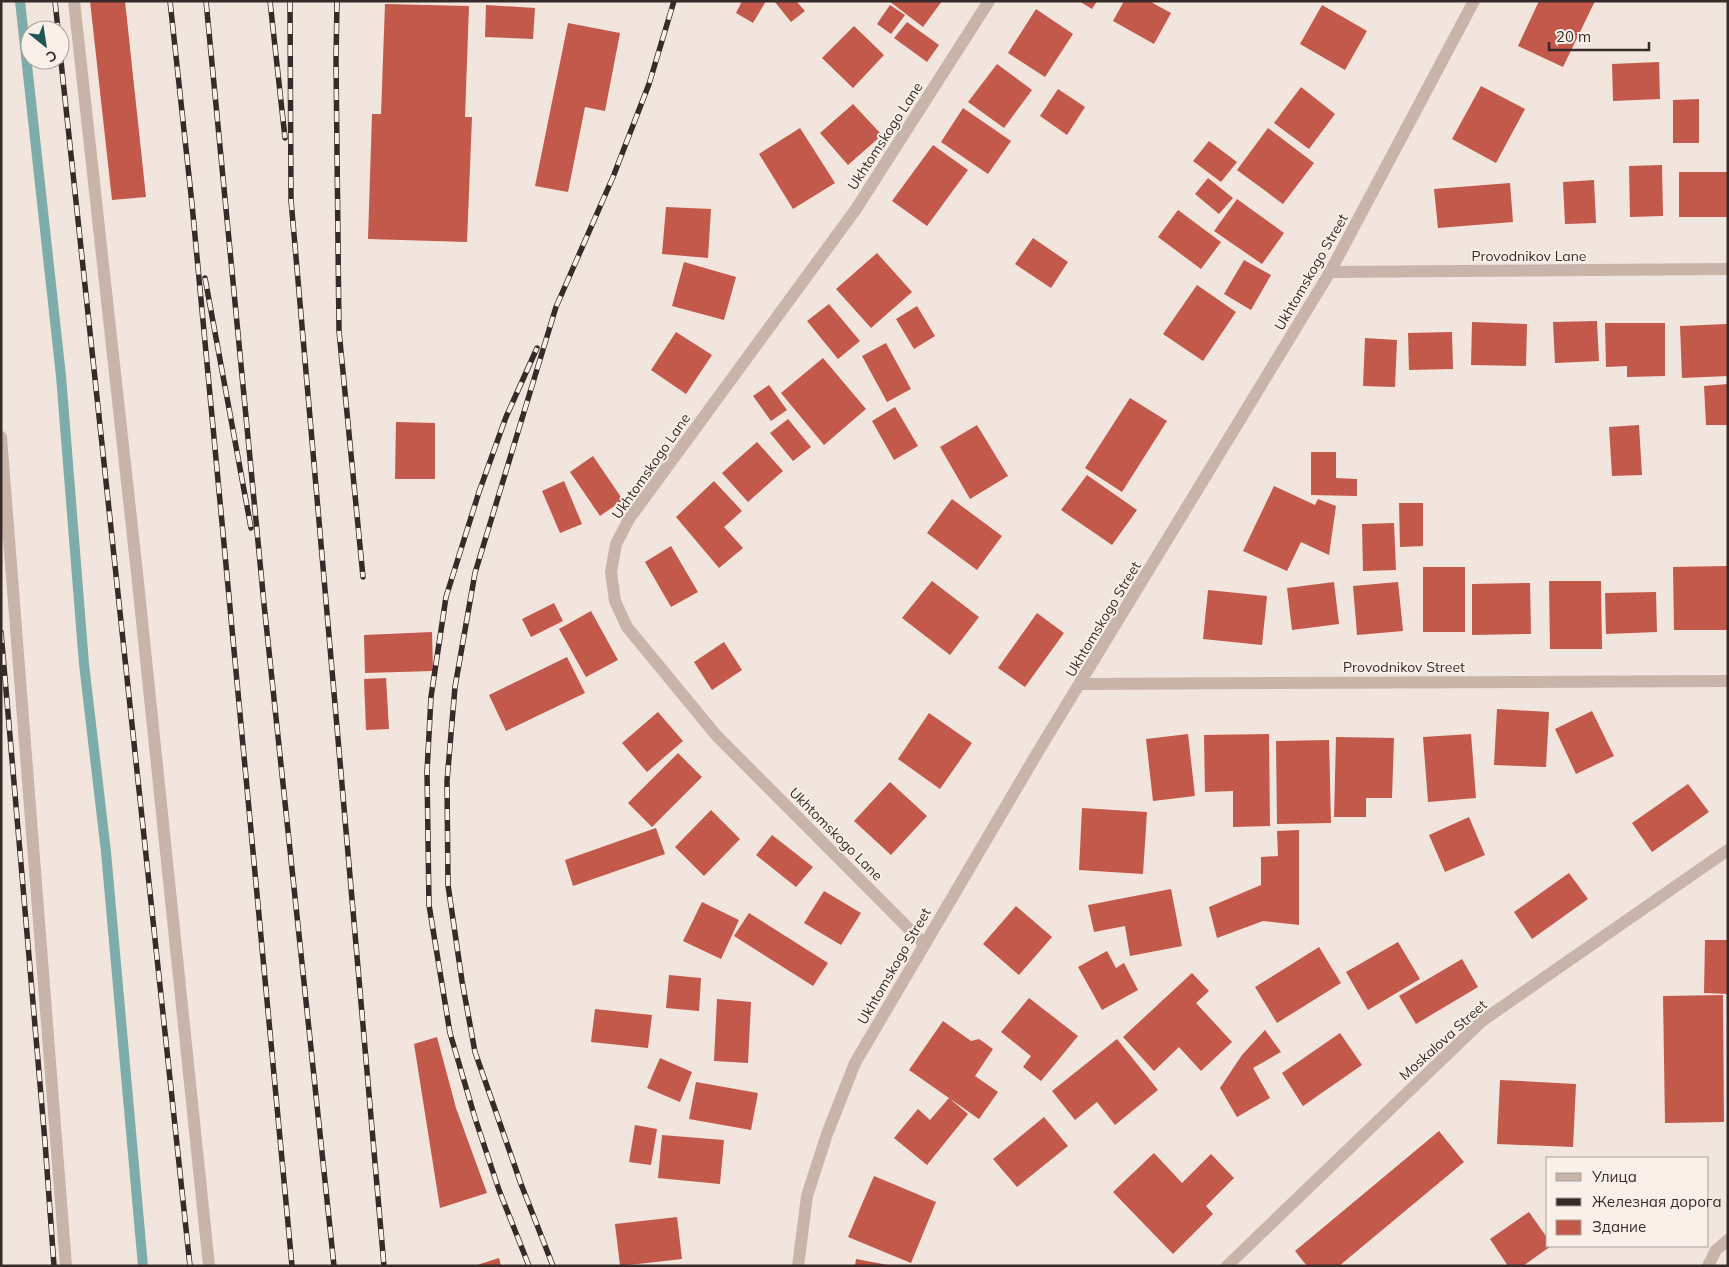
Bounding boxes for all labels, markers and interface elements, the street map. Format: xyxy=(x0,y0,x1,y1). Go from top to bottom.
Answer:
north arrow xyxy=(20,20,70,70)
scale bar xyxy=(1549,20,1649,52)
text: 20 m xyxy=(1556,27,1591,46)
text: С xyxy=(43,46,60,66)
street label: Ukhtomskogo Lane xyxy=(844,79,926,193)
street label: Ukhtomskogo Street xyxy=(1270,210,1352,333)
street label: Provodnikov Lane xyxy=(1472,247,1586,265)
street label: Ukhtomskogo Lane xyxy=(608,410,694,522)
street label: Ukhtomskogo Street xyxy=(1061,558,1145,680)
street label: Provodnikov Street xyxy=(1343,658,1465,676)
street label: Ukhtomskogo Lane xyxy=(786,784,886,884)
street label: Ukhtomskogo Street xyxy=(853,904,935,1027)
street label: Moskalova Street xyxy=(1395,996,1491,1084)
legend xyxy=(1546,1157,1709,1247)
text: Улица xyxy=(1591,1167,1637,1186)
text: Железная дорога xyxy=(1592,1192,1722,1211)
text: Здание xyxy=(1592,1217,1646,1236)

